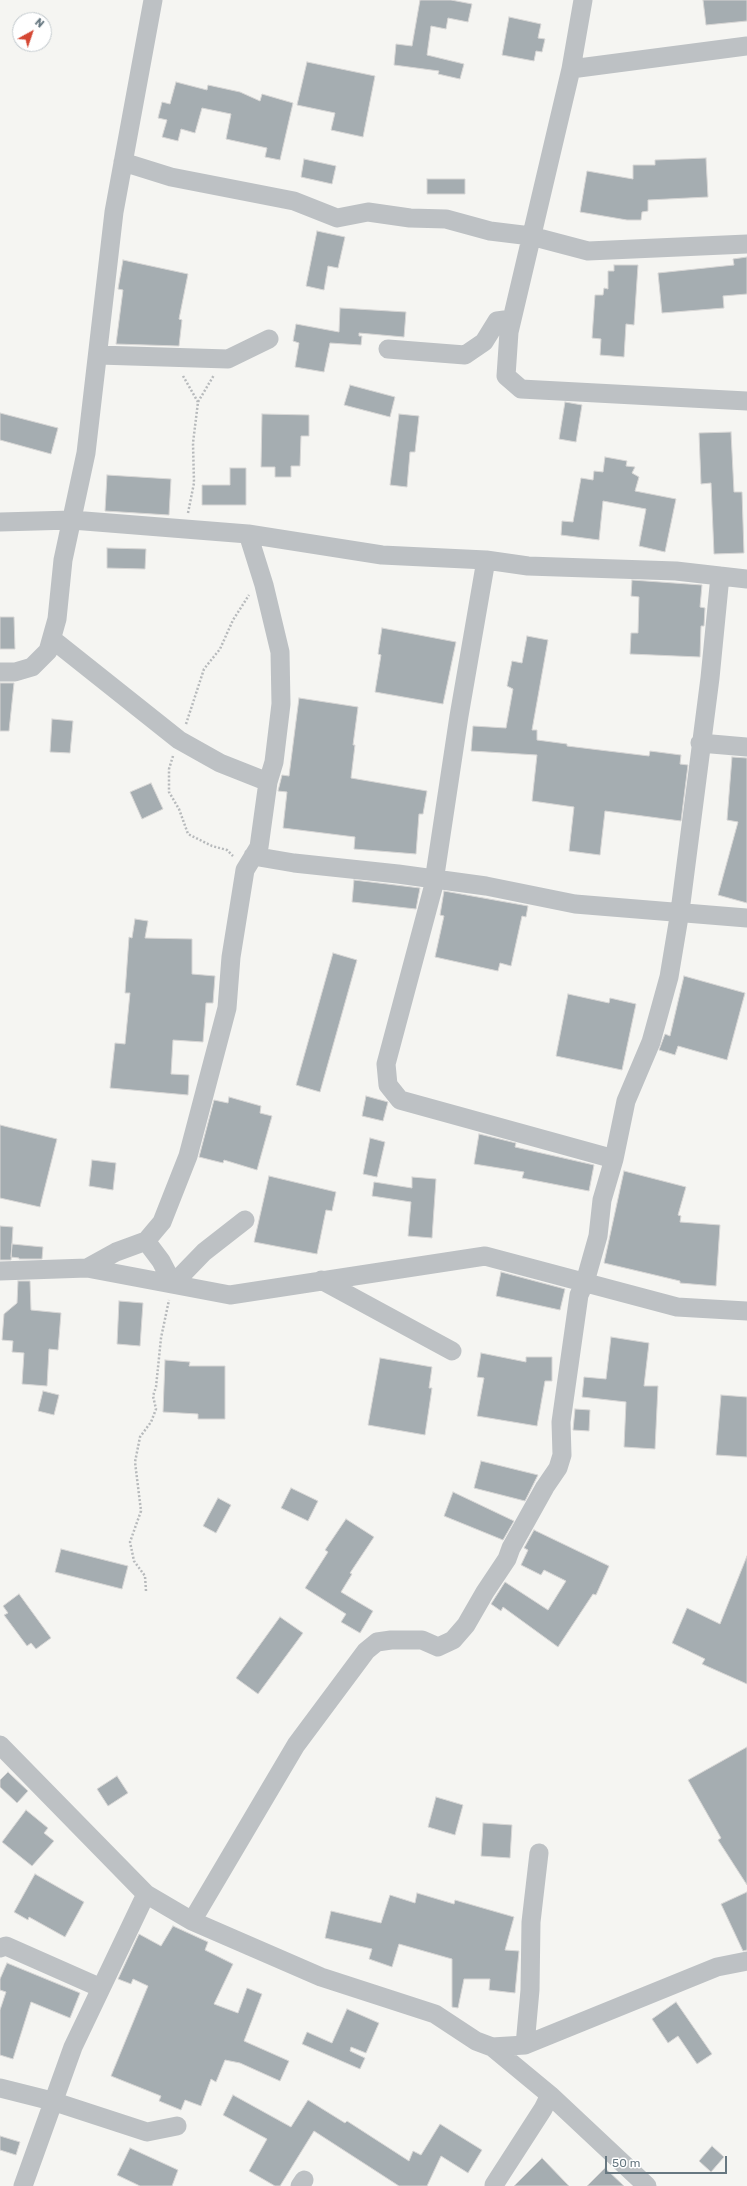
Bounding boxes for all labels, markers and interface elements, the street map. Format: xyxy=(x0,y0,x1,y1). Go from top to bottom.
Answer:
north arrow xyxy=(12,12,52,52)
text: N xyxy=(32,16,47,31)
scale bar xyxy=(607,2148,729,2174)
text: 50 m xyxy=(612,2156,640,2170)

